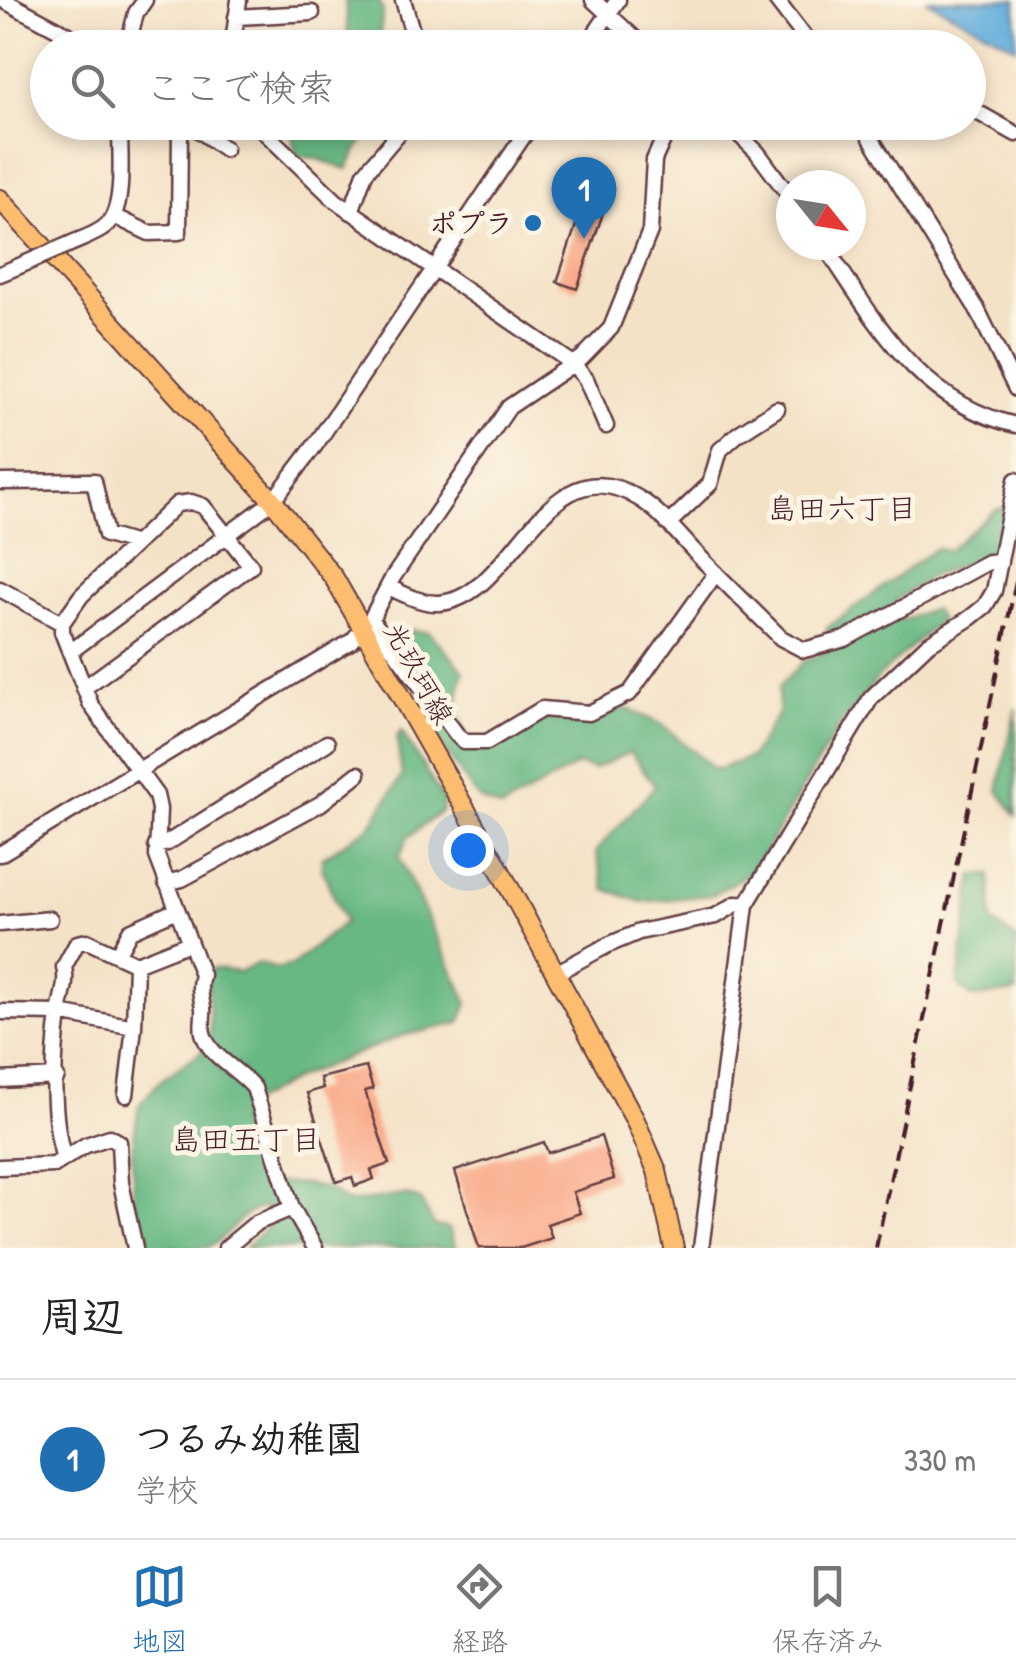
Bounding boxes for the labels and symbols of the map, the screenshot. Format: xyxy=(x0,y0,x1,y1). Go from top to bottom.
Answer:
pin: 1 xyxy=(552,156,616,239)
north arrow xyxy=(776,170,866,260)
place label: ポプラ xyxy=(429,204,513,242)
marker: ポプラ xyxy=(522,212,544,234)
district label: 島田六丁目 xyxy=(767,488,917,528)
street label: 光玖珂線 xyxy=(375,615,463,731)
your location xyxy=(443,825,494,876)
district label: 島田五丁目 xyxy=(171,1119,321,1159)

